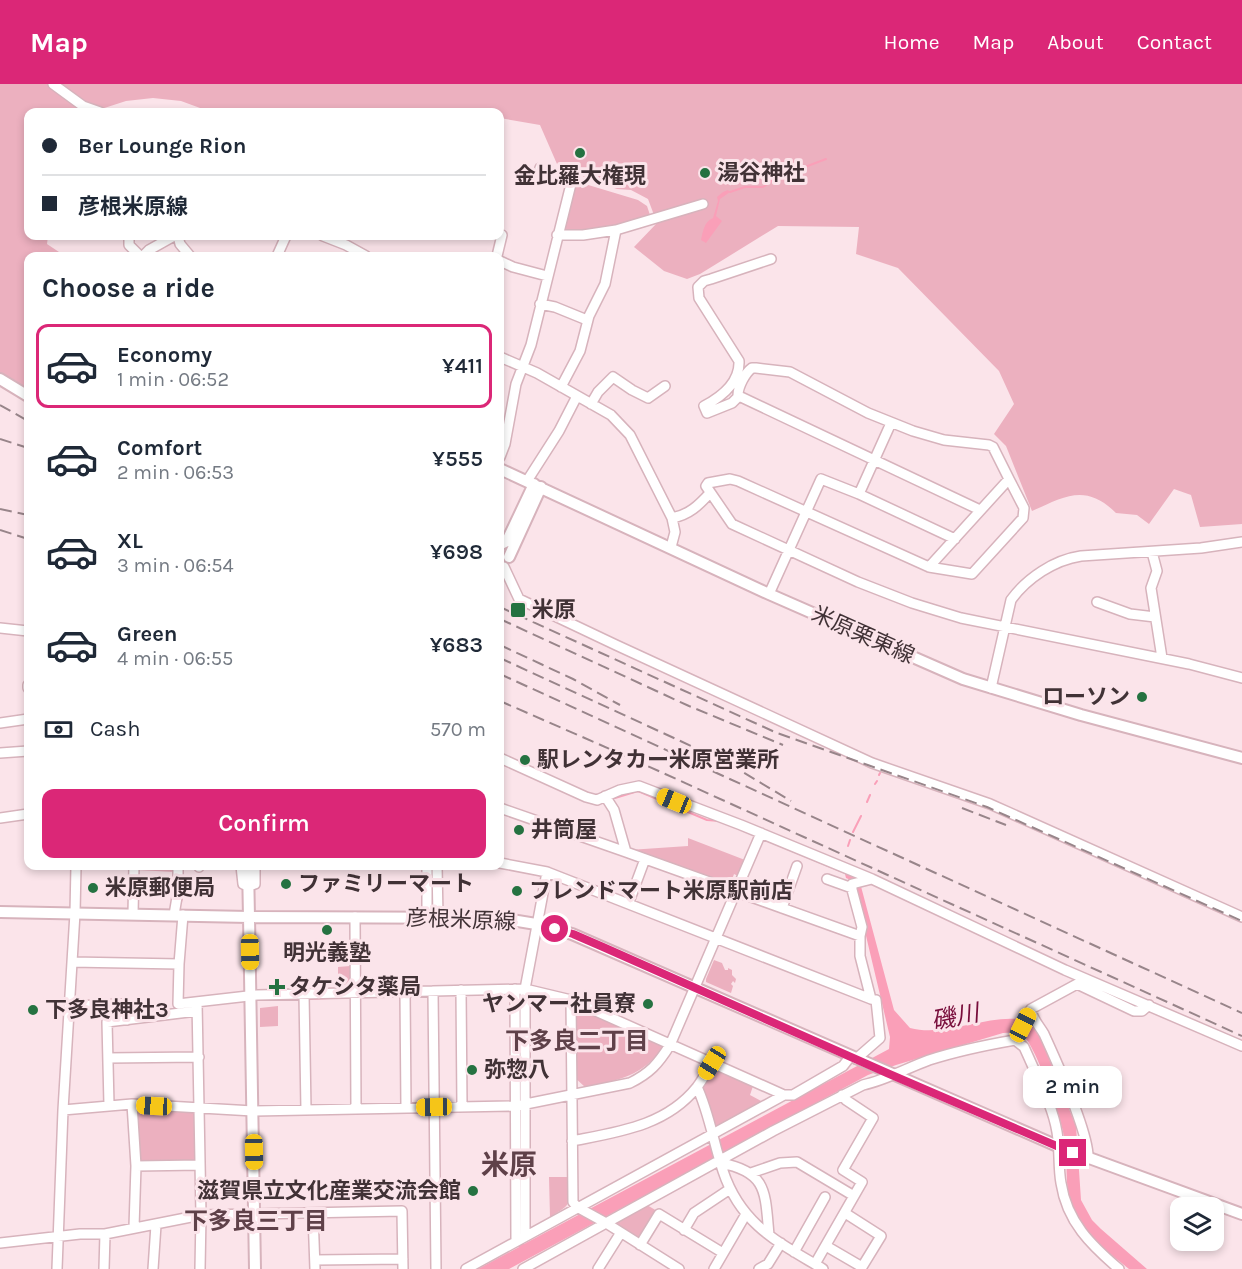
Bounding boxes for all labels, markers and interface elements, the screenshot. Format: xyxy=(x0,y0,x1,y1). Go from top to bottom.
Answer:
text: Map xyxy=(30,26,88,59)
text: Home xyxy=(884,30,940,54)
text: Map xyxy=(973,30,1014,54)
text: About xyxy=(1047,30,1104,54)
text: Contact xyxy=(1137,30,1212,54)
text: Ber Lounge Rion xyxy=(78,133,247,159)
marker: 金比羅大権現 xyxy=(573,146,587,160)
place label: 湯谷神社 xyxy=(717,160,805,186)
place label: 金比羅大権現 xyxy=(514,163,646,189)
marker: 湯谷神社 xyxy=(698,166,712,180)
text: 彦根米原線 xyxy=(78,194,188,220)
text: Choose a ride xyxy=(42,272,215,304)
icon: car xyxy=(45,339,99,393)
text: Economy xyxy=(117,342,212,368)
text: ¥411 xyxy=(442,353,483,379)
text: 1 min · 06:52 xyxy=(117,368,229,391)
icon: car xyxy=(45,432,99,486)
text: Comfort xyxy=(117,435,202,461)
text: ¥555 xyxy=(432,446,483,472)
text: 2 min · 06:53 xyxy=(117,461,234,484)
icon: car xyxy=(45,525,99,579)
text: XL xyxy=(117,528,143,554)
text: ¥698 xyxy=(430,539,483,565)
text: 3 min · 06:54 xyxy=(117,554,234,577)
place label: 米原 xyxy=(532,597,576,623)
marker: 米原 xyxy=(509,601,527,619)
street label: 米原栗東線 xyxy=(807,601,919,669)
icon: car xyxy=(45,618,99,672)
text: Green xyxy=(117,621,178,647)
text: ¥683 xyxy=(430,632,483,658)
text: 4 min · 06:55 xyxy=(117,647,233,670)
place label: ローソン xyxy=(1042,684,1130,710)
marker: ローソン xyxy=(1135,690,1149,704)
icon: cash xyxy=(42,713,75,746)
text: Cash xyxy=(90,716,140,742)
text: 570 m xyxy=(430,718,486,741)
place label: 駅レンタカー米原営業所 xyxy=(537,747,779,773)
marker: 駅レンタカー米原営業所 xyxy=(518,753,532,767)
car xyxy=(654,786,694,816)
button: Confirm xyxy=(42,789,486,858)
place label: 井筒屋 xyxy=(531,817,597,843)
marker: 井筒屋 xyxy=(512,823,526,837)
place label: ファミリーマート xyxy=(298,871,474,897)
place label: 米原郵便局 xyxy=(105,875,215,901)
marker: ファミリーマート xyxy=(279,877,293,891)
place label: フレンドマート米原駅前店 xyxy=(529,878,793,904)
marker: 米原郵便局 xyxy=(86,881,100,895)
marker: フレンドマート米原駅前店 xyxy=(510,884,524,898)
street label: 彦根米原線 xyxy=(406,905,516,935)
route start xyxy=(541,915,568,942)
marker: 明光義塾 xyxy=(320,923,334,937)
car xyxy=(241,934,259,970)
place label: 明光義塾 xyxy=(283,940,371,966)
place label: タケシタ薬局 xyxy=(289,974,421,1000)
marker: タケシタ薬局 xyxy=(270,980,284,994)
place label: ヤンマー社員寮 xyxy=(482,991,636,1017)
place label: 下多良神社3 xyxy=(45,997,169,1023)
marker: ヤンマー社員寮 xyxy=(641,997,655,1011)
water label: 磯川 xyxy=(929,998,984,1035)
marker: 下多良神社3 xyxy=(26,1003,40,1017)
car xyxy=(1007,1005,1039,1045)
district label: 下多良二丁目 xyxy=(505,1027,649,1055)
car xyxy=(695,1043,729,1083)
place label: 弥惣八 xyxy=(484,1057,550,1083)
marker: 弥惣八 xyxy=(465,1063,479,1077)
callout: 2 min xyxy=(1024,1066,1122,1108)
text: 2 min xyxy=(1045,1075,1100,1098)
car xyxy=(136,1096,172,1116)
car xyxy=(416,1098,452,1116)
car xyxy=(245,1134,263,1170)
route end xyxy=(1059,1139,1086,1166)
district label: 米原 xyxy=(481,1148,537,1181)
place label: 滋賀県立文化産業交流会館 xyxy=(197,1178,461,1204)
marker: 滋賀県立文化産業交流会館 xyxy=(466,1184,480,1198)
map controls xyxy=(1170,1197,1224,1251)
button: layers xyxy=(1170,1197,1224,1251)
district label: 下多良三丁目 xyxy=(184,1207,328,1235)

